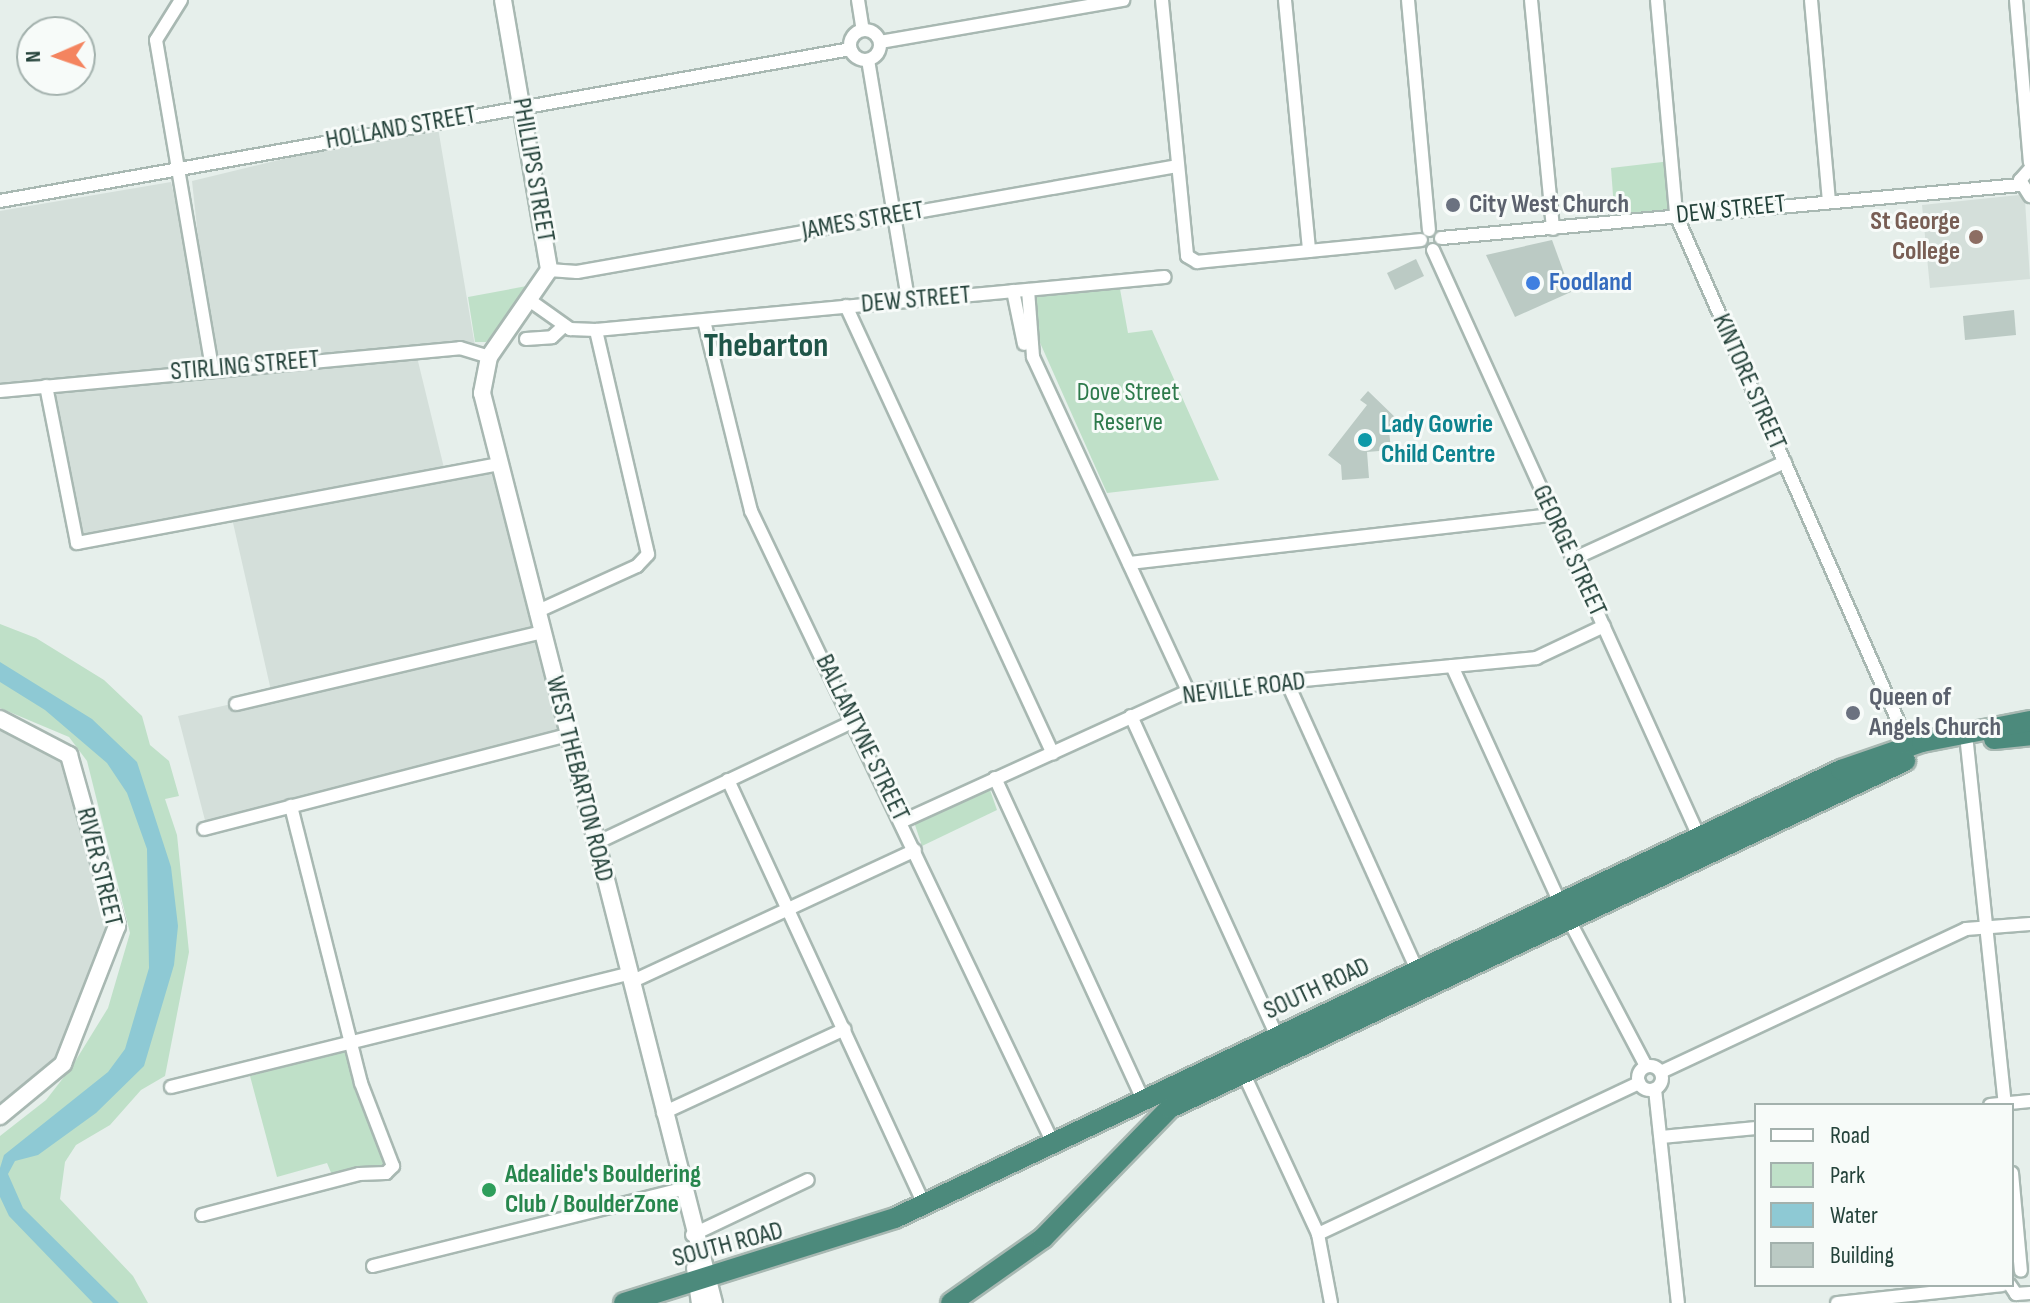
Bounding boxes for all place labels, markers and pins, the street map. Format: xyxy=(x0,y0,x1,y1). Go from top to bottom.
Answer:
place label: City West Church xyxy=(1469,189,1629,221)
marker: City West Church xyxy=(1444,196,1462,214)
place label: St George College xyxy=(1870,206,1960,268)
marker: St George College xyxy=(1967,228,1985,246)
place label: Foodland xyxy=(1549,267,1632,299)
marker: Foodland xyxy=(1524,274,1542,292)
place label: Lady Gowrie Child Centre xyxy=(1381,409,1495,470)
marker: Lady Gowrie Child Centre xyxy=(1356,431,1374,449)
place label: Queen of Angels Church xyxy=(1869,682,2001,744)
marker: Queen of Angels Church xyxy=(1844,704,1862,722)
place label: Adealide's Bouldering Club / BoulderZone xyxy=(505,1159,701,1220)
marker: Adealide's Bouldering Club / BoulderZone xyxy=(480,1181,498,1199)

